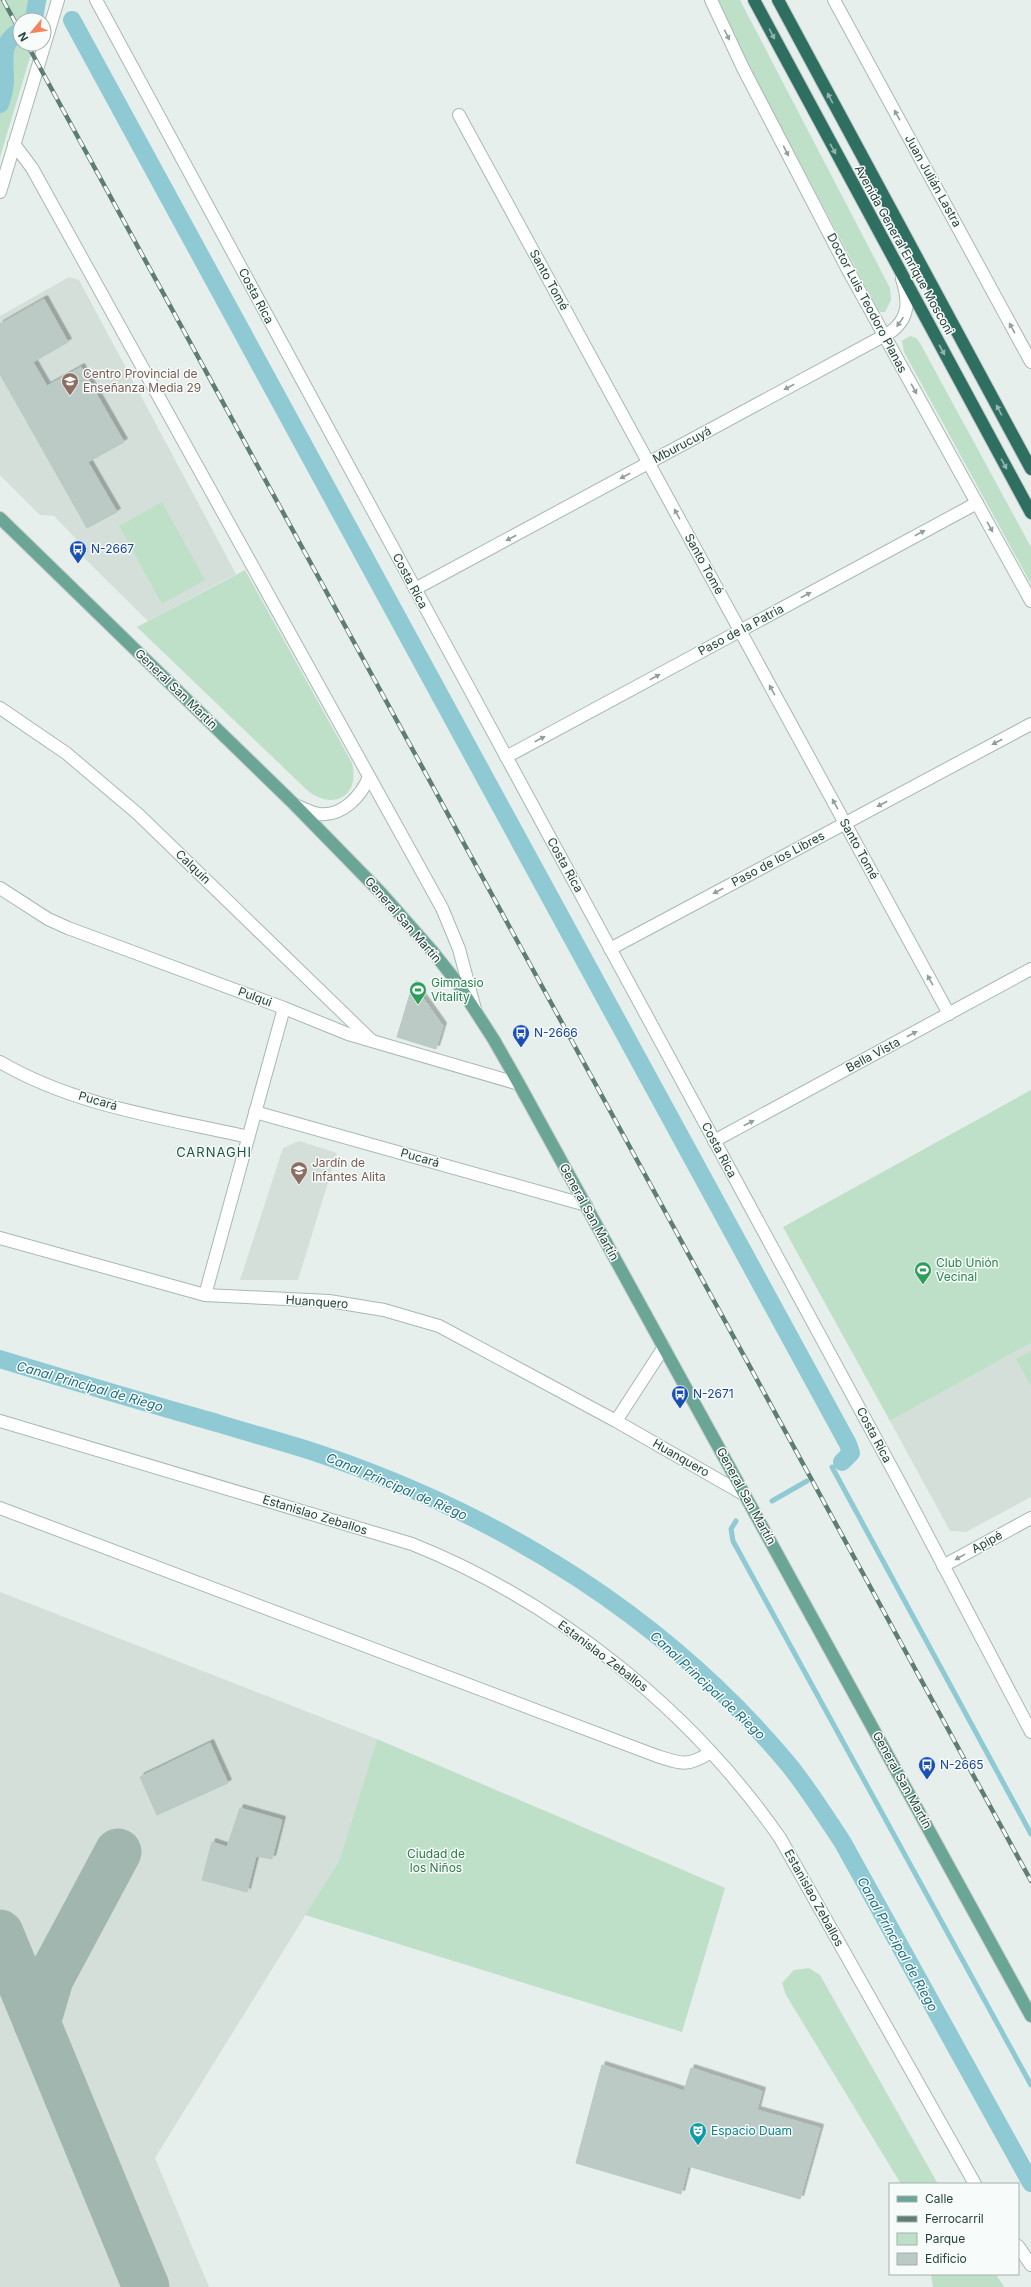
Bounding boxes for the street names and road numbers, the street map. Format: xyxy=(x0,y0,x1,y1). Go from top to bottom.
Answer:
street label: Juan Julián Lastra xyxy=(902,132,965,230)
street label: Avenida General Enrique Mosconi xyxy=(852,163,957,337)
street label: Doctor Luis Teodoro Planas xyxy=(824,230,911,375)
street label: Santo Tomé xyxy=(527,247,572,313)
street label: Costa Rica xyxy=(236,265,277,326)
street label: Mburucuyá xyxy=(650,423,714,466)
street label: Santo Tomé xyxy=(682,531,727,597)
street label: Costa Rica xyxy=(390,550,431,611)
street label: Paso de la Patria xyxy=(695,601,786,658)
street label: General San Martín xyxy=(132,645,221,732)
street label: Santo Tomé xyxy=(837,816,882,882)
street label: Paso de los Libres xyxy=(729,828,827,889)
street label: Costa Rica xyxy=(544,835,587,895)
street label: Calquín xyxy=(173,846,214,887)
street label: General San Martín xyxy=(362,874,445,966)
street label: Pulqui xyxy=(236,983,274,1010)
street label: Bella Vista xyxy=(843,1034,902,1075)
street label: Pucará xyxy=(77,1088,119,1113)
street label: Costa Rica xyxy=(699,1119,740,1180)
street label: Pucará xyxy=(399,1145,441,1170)
street label: General San Martín xyxy=(557,1161,622,1263)
street label: Huanquero xyxy=(285,1292,349,1311)
street label: Costa Rica xyxy=(854,1404,895,1465)
street label: Huanquero xyxy=(650,1435,712,1480)
street label: General San Martín xyxy=(714,1445,779,1547)
street label: Estanislao Zeballos xyxy=(261,1491,369,1538)
street label: Apipé xyxy=(969,1527,1005,1556)
street label: Estanislao Zeballos xyxy=(555,1617,651,1694)
street label: General San Martín xyxy=(870,1729,935,1831)
street label: Estanislao Zeballos xyxy=(781,1846,847,1949)

